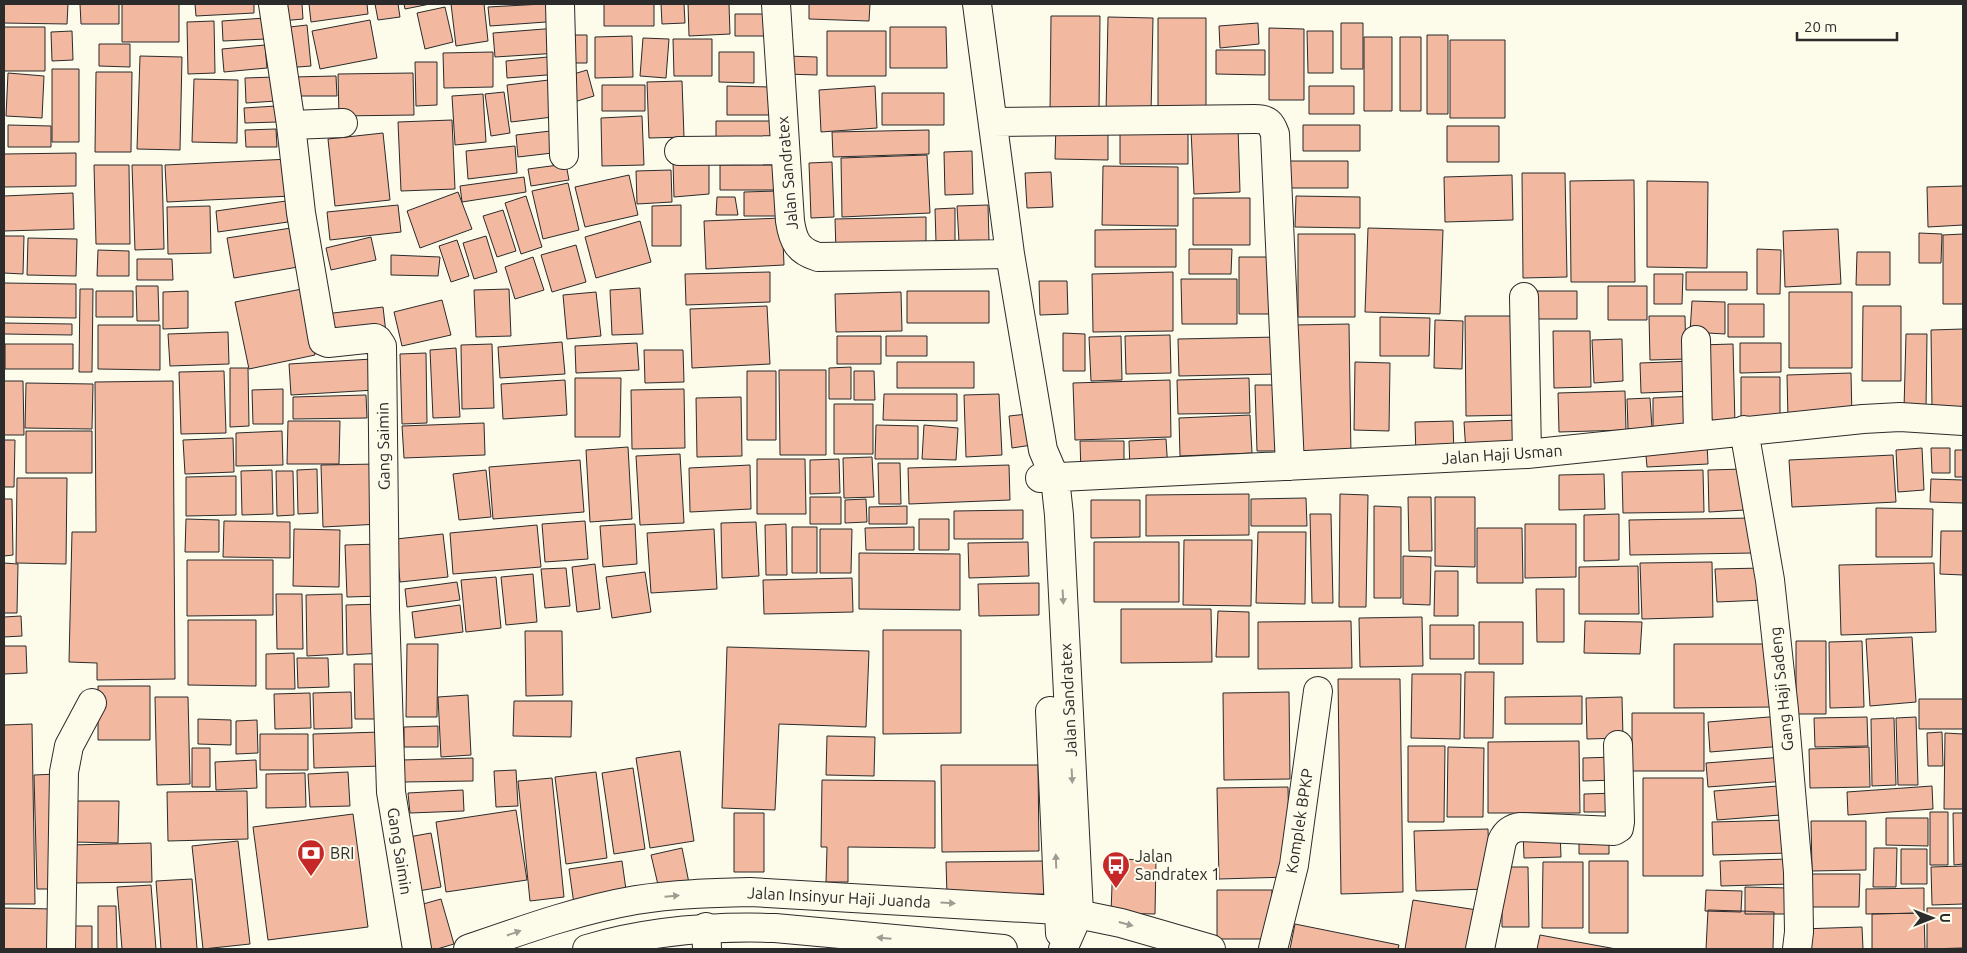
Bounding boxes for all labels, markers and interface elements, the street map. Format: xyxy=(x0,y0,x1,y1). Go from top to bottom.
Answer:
scale bar xyxy=(1797,10,1897,42)
text: 20 m xyxy=(1804,18,1837,35)
street label: Jalan Sandratex xyxy=(773,115,801,231)
street label: Gang Saimin xyxy=(373,402,393,490)
street label: Jalan Haji Usman xyxy=(1441,441,1563,467)
one-way arrow xyxy=(1060,589,1068,605)
street label: Gang Haji Sadeng xyxy=(1766,626,1796,752)
street label: Jalan Sandratex xyxy=(1056,643,1080,757)
street label: Komplek BPKP xyxy=(1282,767,1316,875)
one-way arrow xyxy=(1068,769,1076,785)
street label: Gang Saimin xyxy=(384,806,416,896)
bank icon: BRI xyxy=(296,838,326,877)
place label: BRI xyxy=(330,844,354,862)
place label: Jalan Sandratex 1 xyxy=(1135,847,1220,883)
bus stop icon: Jalan Sandratex 1 xyxy=(1101,850,1131,889)
one-way arrow xyxy=(1051,853,1059,869)
street label: Jalan Insinyur Haji Juanda xyxy=(747,883,931,911)
one-way arrow xyxy=(664,892,680,900)
north arrow xyxy=(1907,893,1957,943)
one-way arrow xyxy=(941,900,957,908)
text: U xyxy=(1937,913,1953,923)
one-way arrow xyxy=(1119,921,1134,929)
one-way arrow xyxy=(507,929,522,937)
one-way arrow xyxy=(876,934,892,942)

